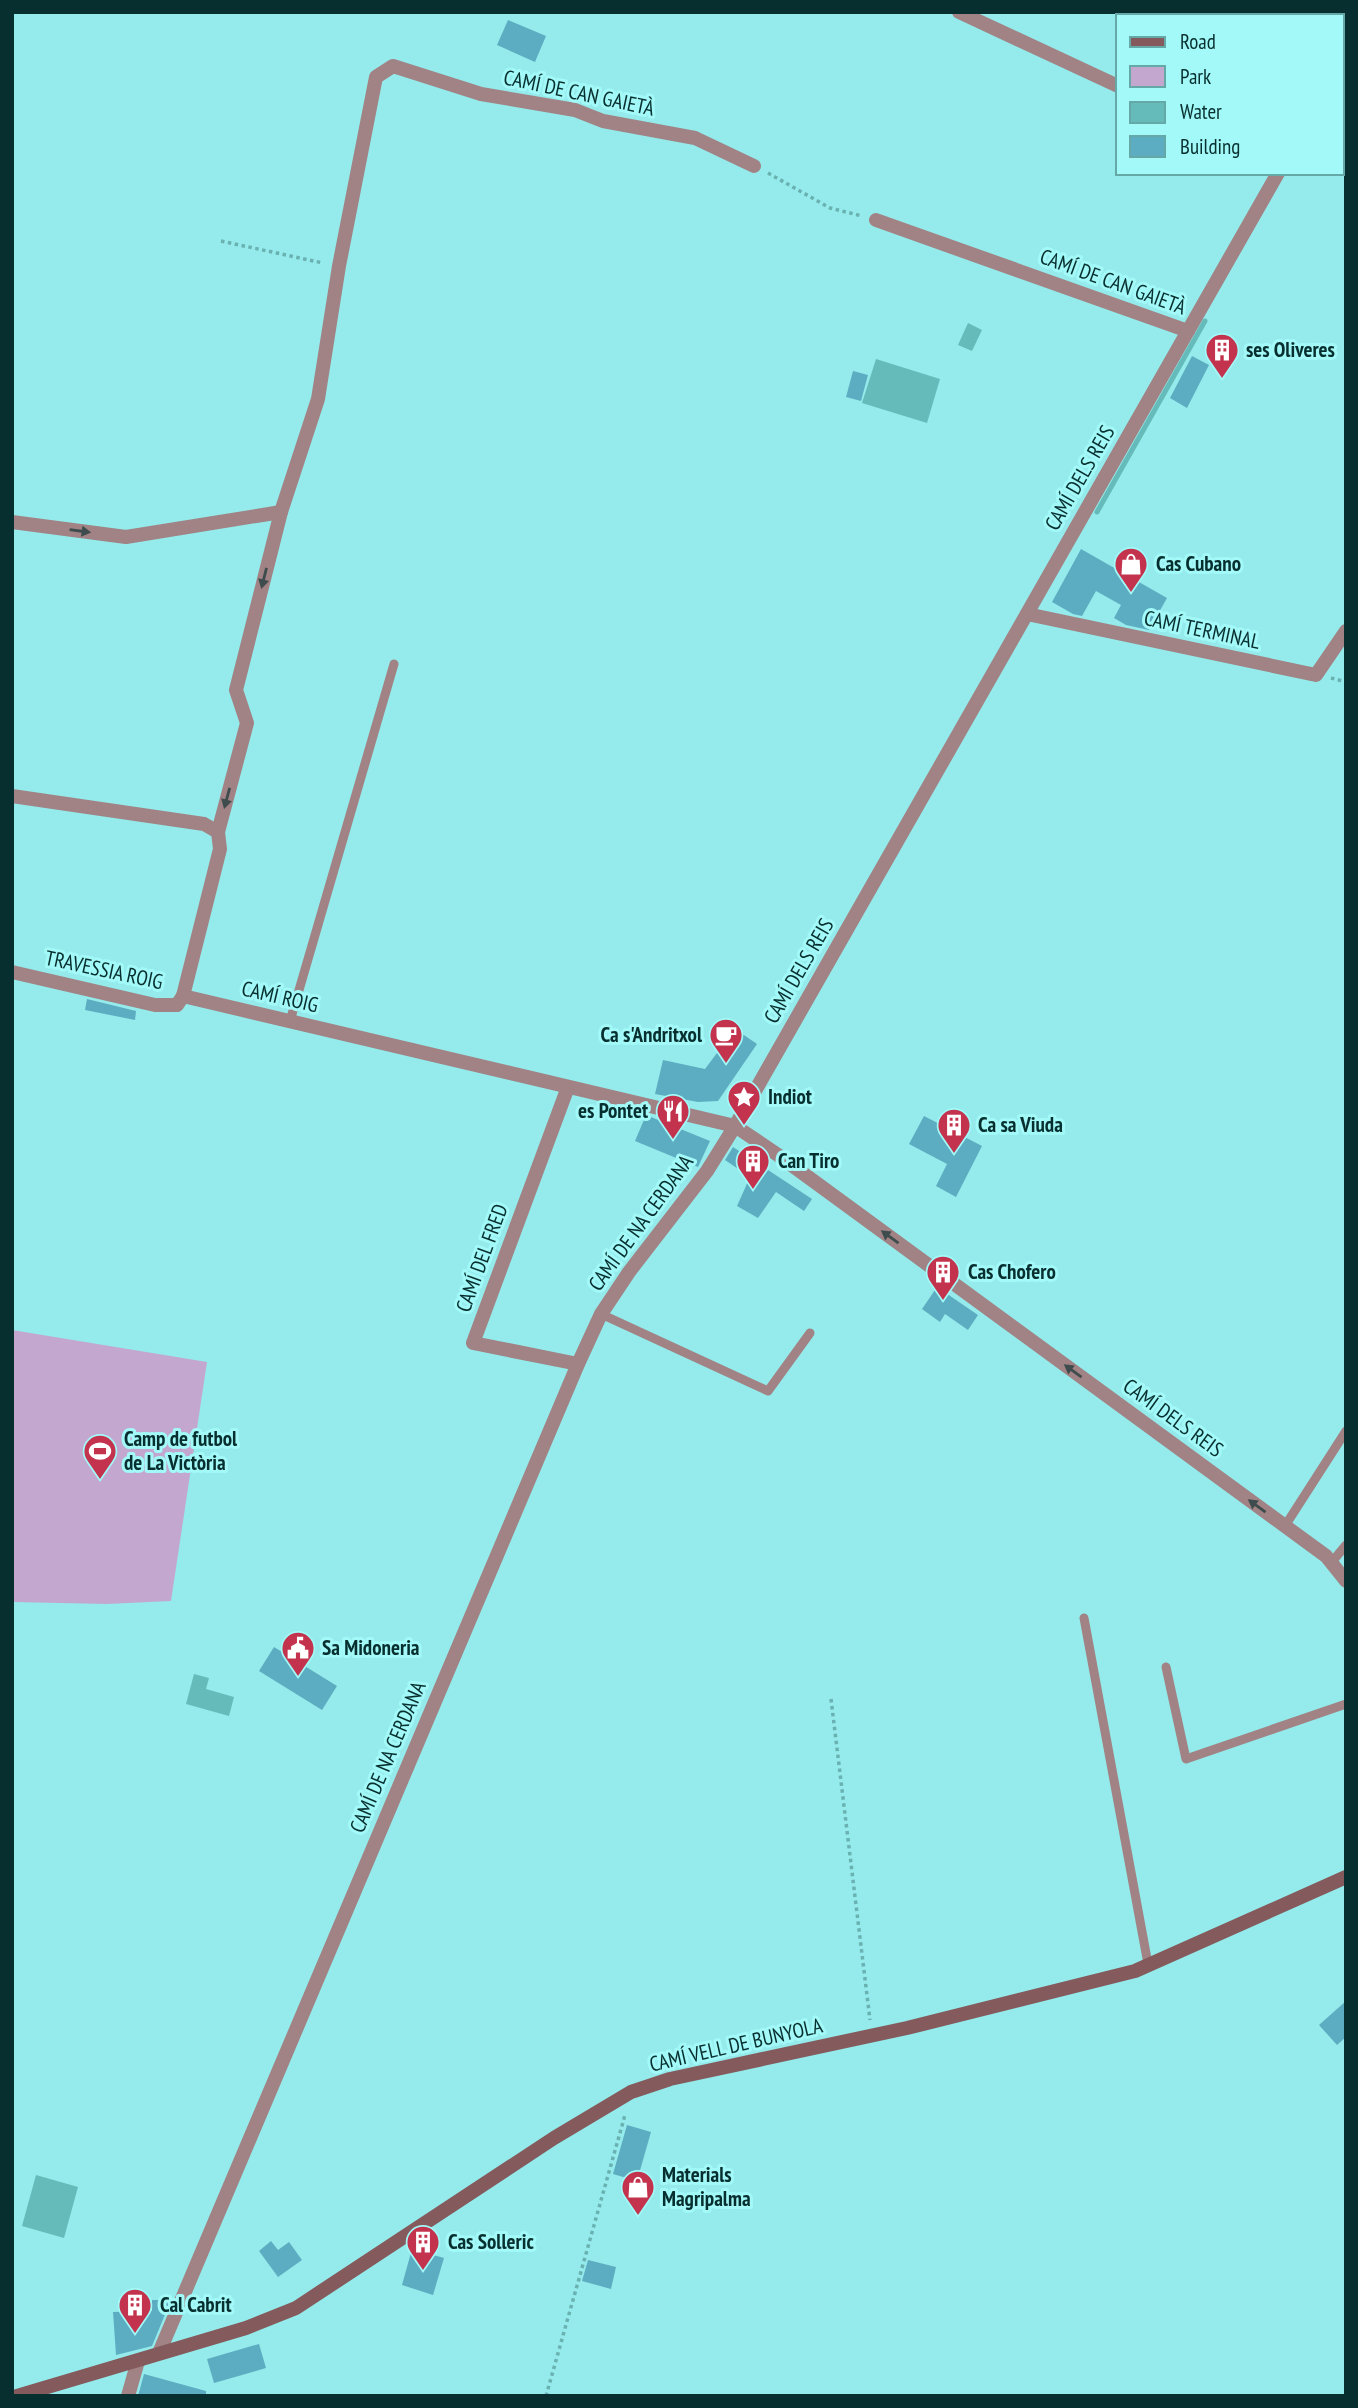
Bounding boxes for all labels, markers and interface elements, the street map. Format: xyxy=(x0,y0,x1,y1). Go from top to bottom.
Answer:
legend xyxy=(1116,14,1344,175)
text: Road xyxy=(1180,28,1216,55)
street label: CAMÍ DE CAN GAIETÀ xyxy=(501,63,657,122)
text: Park xyxy=(1180,63,1211,90)
text: Water xyxy=(1180,98,1222,125)
text: Building xyxy=(1180,133,1240,160)
street label: CAMÍ DE CAN GAIETÀ xyxy=(1037,243,1190,320)
building icon: ses Oliveres xyxy=(1203,331,1241,380)
place label: ses Oliveres xyxy=(1246,336,1335,363)
street label: CAMÍ DELS REIS xyxy=(1039,420,1120,535)
one-way arrow xyxy=(69,525,91,536)
shop icon: Cas Cubano xyxy=(1112,545,1150,594)
place label: Cas Cubano xyxy=(1156,550,1241,577)
one-way arrow xyxy=(258,567,269,589)
street label: CAMÍ TERMINAL xyxy=(1142,604,1263,655)
one-way arrow xyxy=(221,787,232,809)
street label: CAMÍ DELS REIS xyxy=(758,913,839,1028)
street label: TRAVESSIA ROIG xyxy=(43,944,165,995)
street label: CAMÍ ROIG xyxy=(239,975,321,1018)
cafe icon: Ca s'Andritxol xyxy=(707,1016,745,1065)
place label: Ca s'Andritxol xyxy=(601,1021,703,1048)
place icon: Indiot xyxy=(725,1078,763,1127)
place label: Indiot xyxy=(768,1083,812,1110)
restaurant icon: es Pontet xyxy=(654,1092,692,1141)
place label: es Pontet xyxy=(578,1097,648,1124)
building icon: Ca sa Viuda xyxy=(935,1106,973,1155)
place label: Ca sa Viuda xyxy=(978,1111,1063,1138)
building icon: Can Tiro xyxy=(734,1142,772,1191)
place label: Can Tiro xyxy=(778,1147,839,1174)
street label: CAMÍ DE NA CERDANA xyxy=(582,1149,699,1296)
street label: CAMÍ DEL FRED xyxy=(450,1200,514,1316)
one-way arrow xyxy=(881,1230,899,1244)
building icon: Cas Chofero xyxy=(924,1253,962,1302)
place label: Cas Chofero xyxy=(968,1258,1056,1285)
one-way arrow xyxy=(1065,1364,1083,1379)
street label: CAMÍ DELS REIS xyxy=(1118,1372,1229,1463)
place label: Camp de futbol de La Victòria xyxy=(124,1425,238,1476)
sports icon: Camp de futbol de La Victòria xyxy=(81,1432,119,1481)
one-way arrow xyxy=(1248,1499,1266,1513)
public building icon: Sa Midoneria xyxy=(279,1629,317,1678)
place label: Sa Midoneria xyxy=(322,1634,420,1661)
street label: CAMÍ DE NA CERDANA xyxy=(344,1677,432,1836)
street label: CAMÍ VELL DE BUNYOLA xyxy=(647,2011,825,2078)
place label: Materials Magripalma xyxy=(662,2161,751,2212)
shop icon: Materials Magripalma xyxy=(619,2168,657,2217)
building icon: Cas Solleric xyxy=(404,2223,442,2272)
place label: Cas Solleric xyxy=(448,2228,534,2255)
building icon: Cal Cabrit xyxy=(116,2286,154,2335)
place label: Cal Cabrit xyxy=(160,2291,232,2318)

